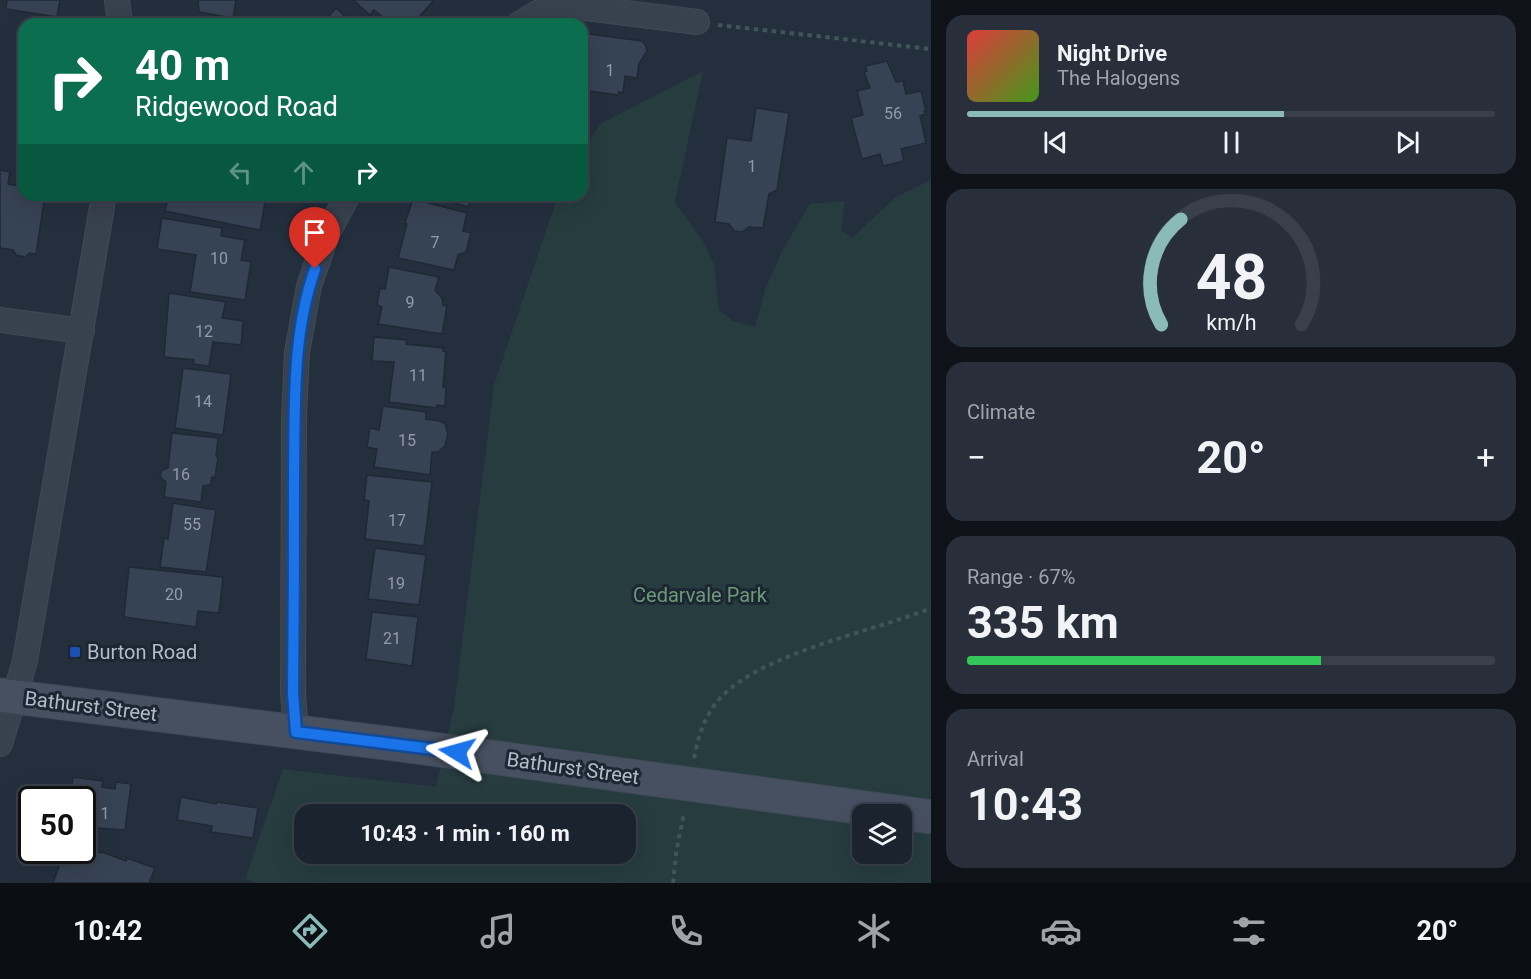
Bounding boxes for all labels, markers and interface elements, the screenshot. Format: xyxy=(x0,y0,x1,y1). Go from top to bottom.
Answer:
text: 40 m xyxy=(135,41,230,90)
text: Night Drive xyxy=(1057,41,1167,66)
icon: right xyxy=(36,42,114,120)
house number: 1 xyxy=(606,61,615,80)
text: The Halogens xyxy=(1057,66,1180,90)
text: Ridgewood Road xyxy=(135,91,338,123)
house number: 56 xyxy=(884,104,902,123)
icon: previous xyxy=(1039,126,1072,159)
icon: pause xyxy=(1215,126,1248,159)
icon: next xyxy=(1391,126,1424,159)
icon: left xyxy=(224,156,257,189)
icon: ahead xyxy=(287,156,320,189)
icon: right xyxy=(350,156,383,189)
house number: 1 xyxy=(748,157,757,176)
pin xyxy=(289,207,340,269)
icon: arrive xyxy=(298,216,331,249)
house number: 7 xyxy=(431,233,440,252)
text: 48 xyxy=(1195,241,1267,314)
house number: 10 xyxy=(210,249,228,268)
house number: 9 xyxy=(406,293,415,312)
text: km/h xyxy=(1206,310,1256,335)
house number: 12 xyxy=(195,322,213,341)
house number: 11 xyxy=(409,366,427,385)
house number: 14 xyxy=(194,392,212,411)
text: Climate xyxy=(967,400,1035,424)
house number: 15 xyxy=(398,431,416,450)
text: 20° xyxy=(1196,431,1266,484)
text: − xyxy=(967,438,986,477)
text: + xyxy=(1476,438,1495,477)
house number: 16 xyxy=(172,465,190,484)
house number: 17 xyxy=(388,511,406,530)
house number: 55 xyxy=(183,515,201,534)
text: Range · 67% xyxy=(967,565,1075,589)
house number: 19 xyxy=(387,574,405,593)
park label: Cedarvale Park xyxy=(633,583,768,607)
house number: 20 xyxy=(165,585,183,604)
text: 335 km xyxy=(967,596,1119,649)
house number: 21 xyxy=(383,629,401,648)
place label: Burton Road xyxy=(87,640,197,664)
marker: Burton Road xyxy=(68,645,82,659)
street label: Bathurst Street xyxy=(23,686,159,726)
position arrow xyxy=(425,720,489,784)
street label: Bathurst Street xyxy=(505,747,641,789)
text: Arrival xyxy=(967,747,1024,771)
text: 10:43 xyxy=(967,778,1083,831)
speed limit sign: 50 xyxy=(18,786,96,864)
house number: 1 xyxy=(101,804,110,823)
map controls xyxy=(852,804,912,864)
button: layers xyxy=(852,804,912,864)
text: 10:43 · 1 min · 160 m xyxy=(360,821,570,846)
icon: directions xyxy=(289,910,331,952)
icon: music xyxy=(477,910,519,952)
icon: phone xyxy=(665,910,707,952)
icon: climate xyxy=(853,910,895,952)
icon: car xyxy=(1040,910,1082,952)
icon: filters xyxy=(1228,910,1270,952)
text: 10:42 xyxy=(73,915,143,947)
text: 20° xyxy=(1416,915,1458,947)

